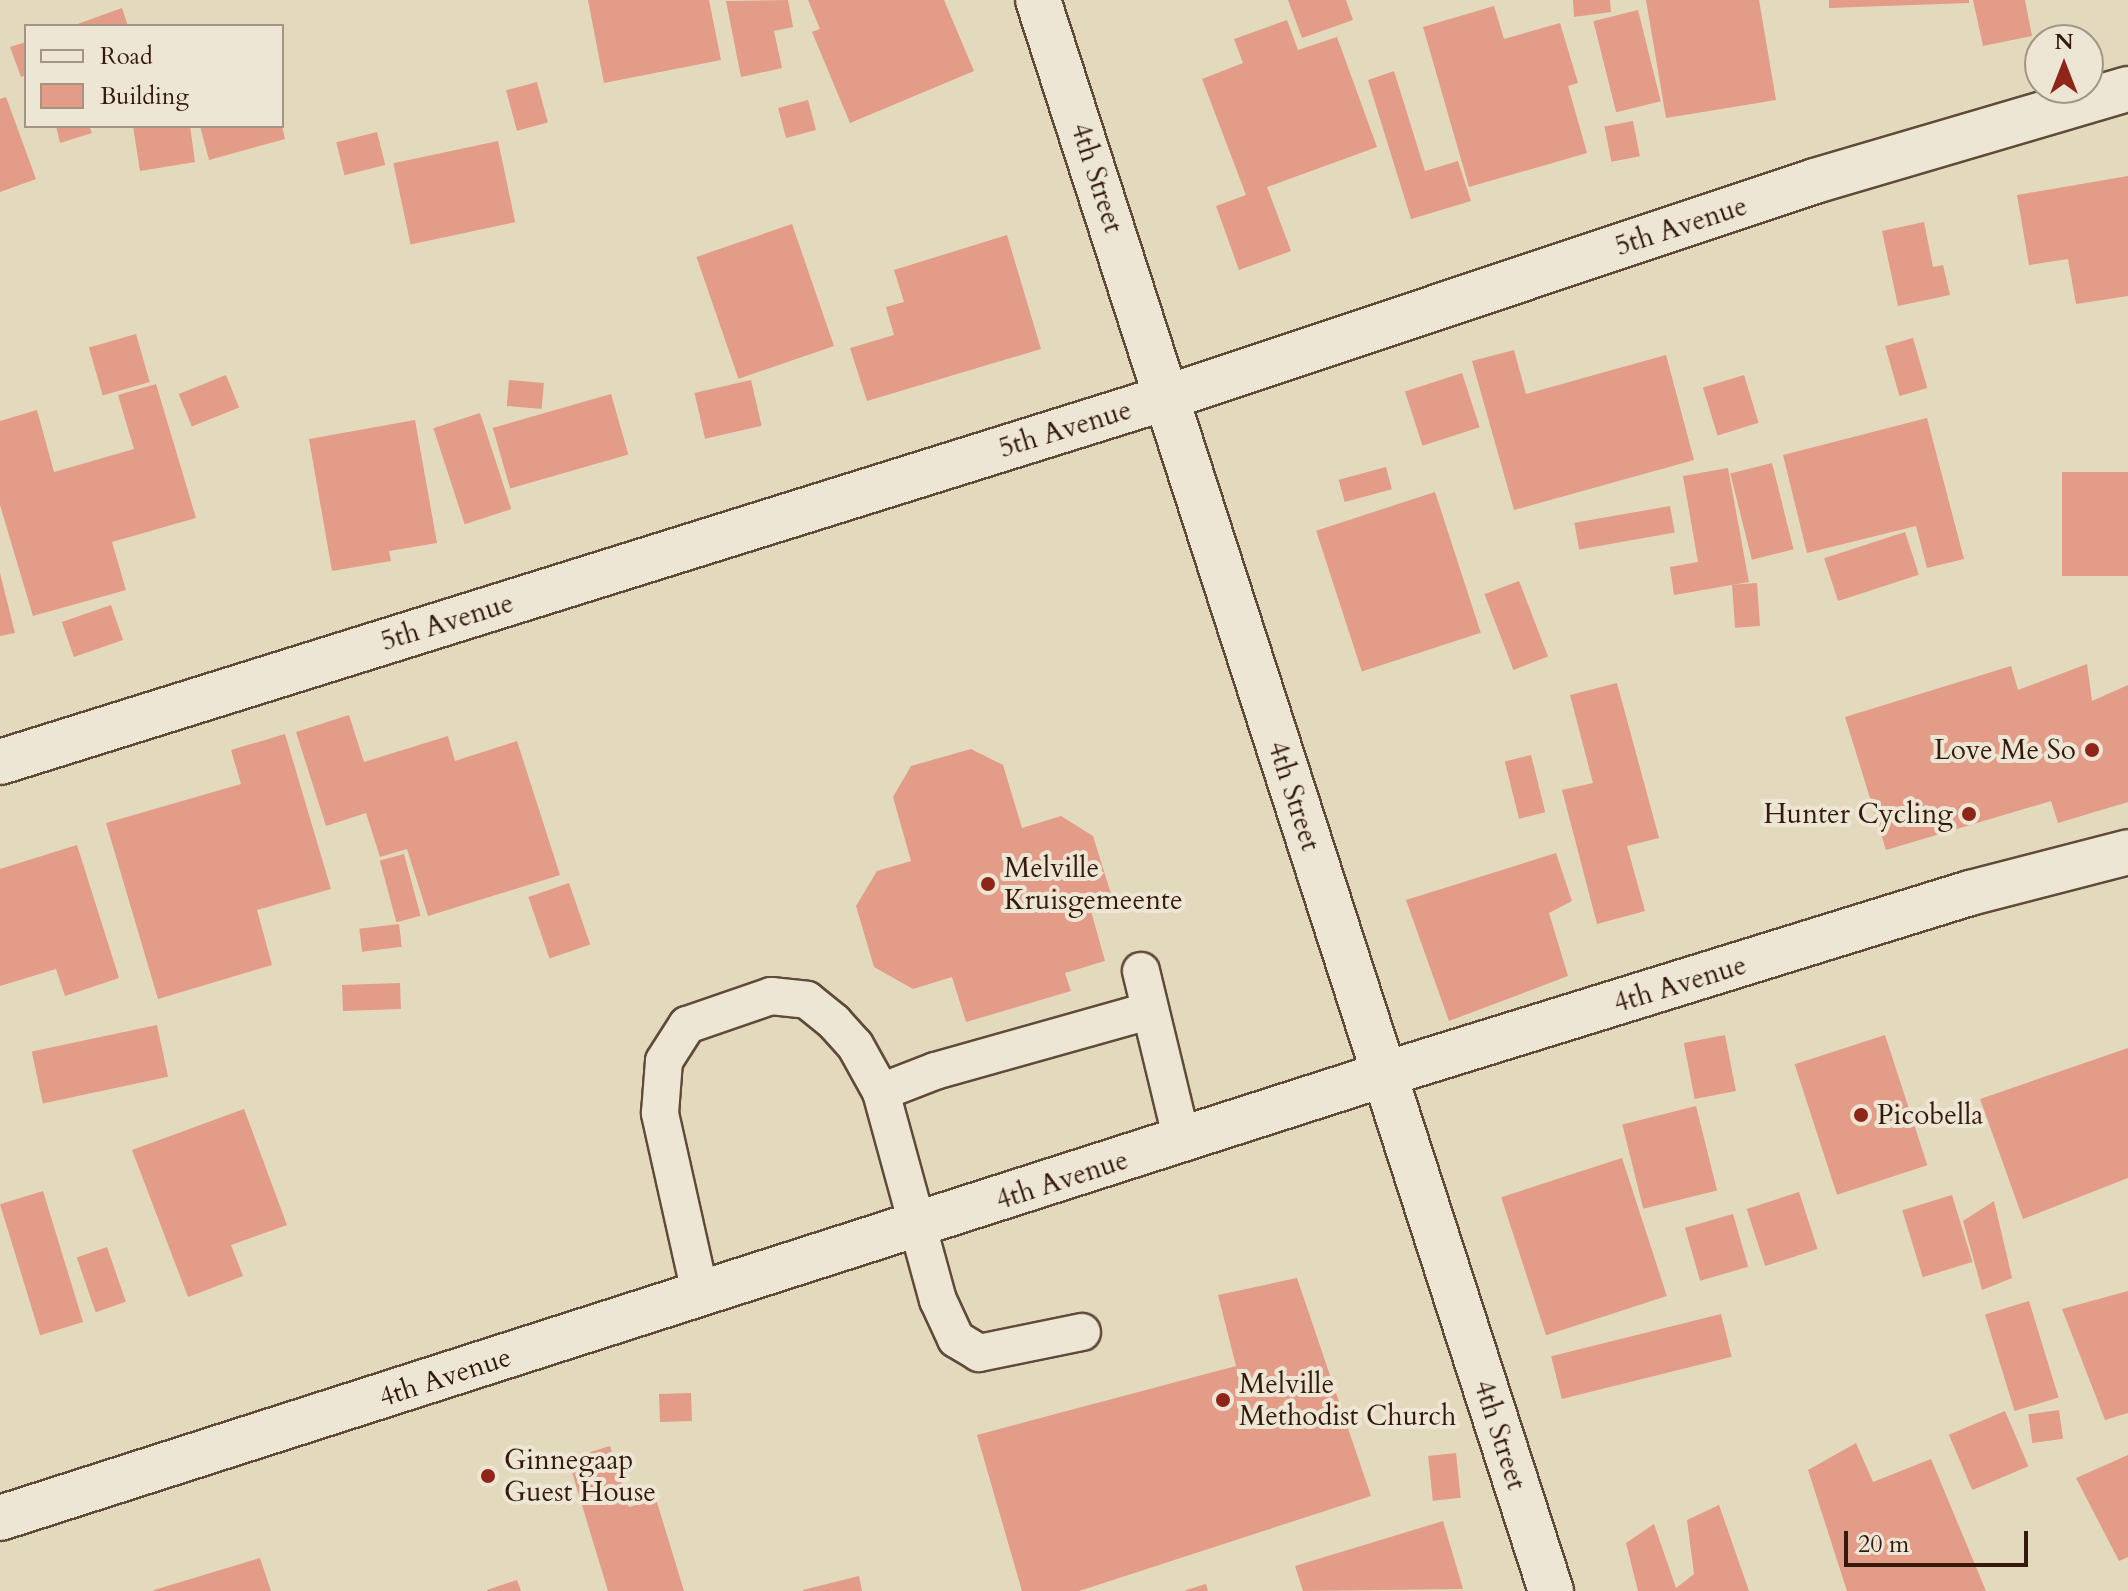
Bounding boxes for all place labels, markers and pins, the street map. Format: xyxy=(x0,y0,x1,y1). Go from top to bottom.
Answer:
place label: Love Me So xyxy=(1934,733,2076,767)
marker: Love Me So xyxy=(2083,741,2101,759)
place label: Hunter Cycling xyxy=(1763,797,1953,831)
marker: Hunter Cycling xyxy=(1960,805,1978,823)
place label: Melville Kruisgemeente xyxy=(1004,851,1183,917)
marker: Melville Kruisgemeente xyxy=(979,875,997,893)
place label: Picobella xyxy=(1877,1098,1983,1132)
marker: Picobella xyxy=(1852,1106,1870,1124)
place label: Melville Methodist Church xyxy=(1239,1367,1456,1433)
marker: Melville Methodist Church xyxy=(1214,1391,1232,1409)
place label: Ginnegaap Guest House xyxy=(504,1443,656,1509)
marker: Ginnegaap Guest House xyxy=(479,1467,497,1485)

